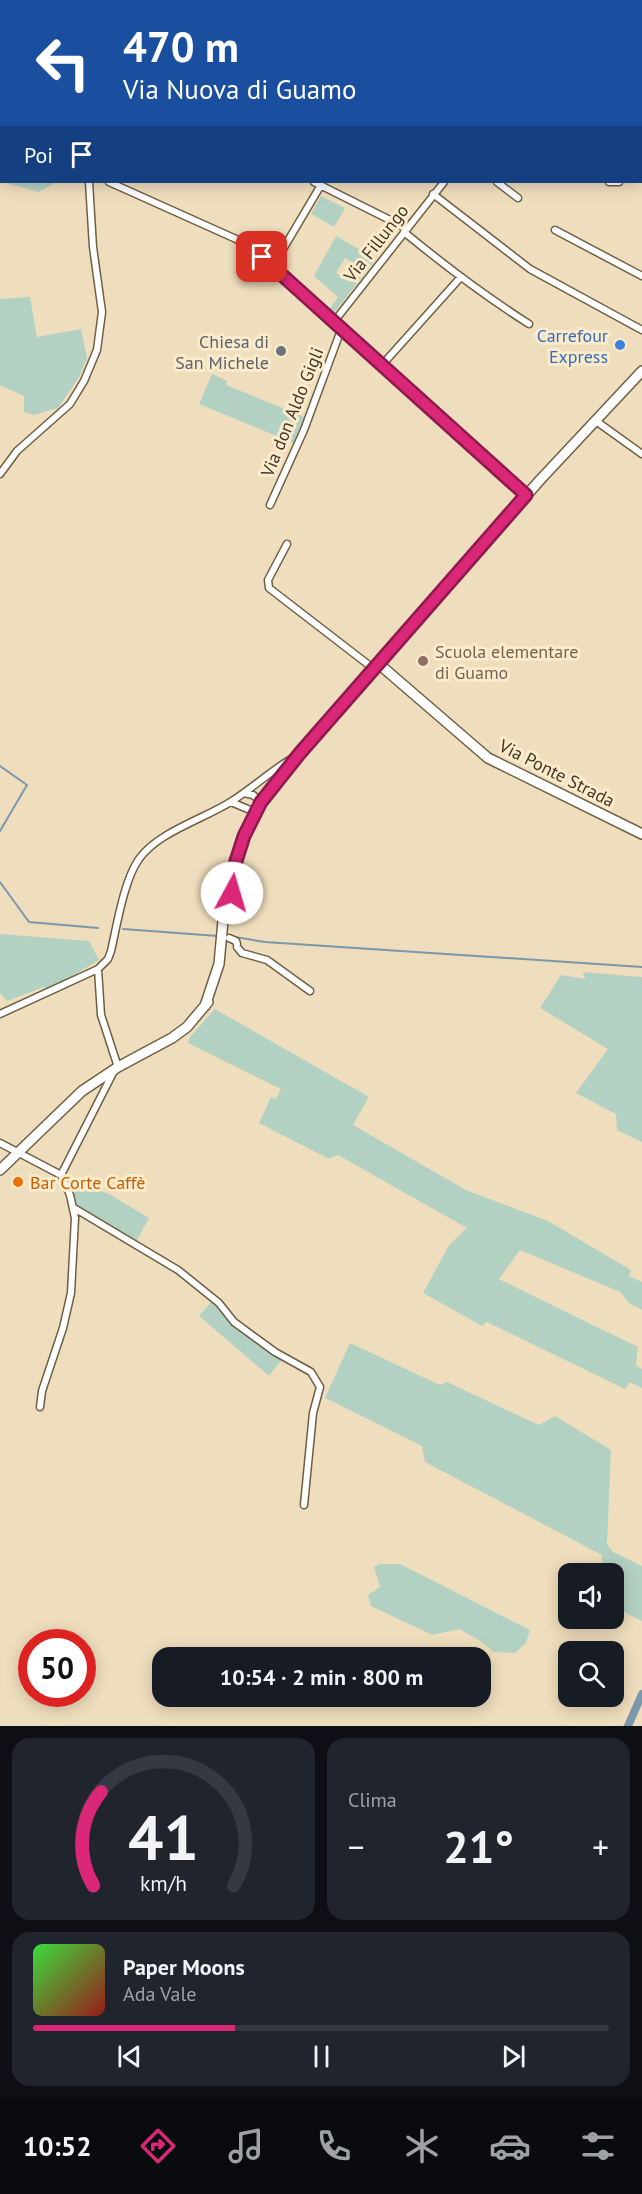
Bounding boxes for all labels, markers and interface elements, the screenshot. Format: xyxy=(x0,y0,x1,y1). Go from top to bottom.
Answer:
text: 470 m xyxy=(123,19,239,74)
icon: left xyxy=(24,24,102,102)
text: Via Nuova di Guamo xyxy=(123,72,357,106)
icon: arrive xyxy=(65,138,98,171)
text: Poi xyxy=(24,141,53,169)
street label: Via Fillungo xyxy=(338,200,413,287)
pin xyxy=(236,231,287,282)
icon: arrive xyxy=(245,240,278,273)
place label: Carrefour Express xyxy=(537,324,608,368)
place label: Chiesa di San Michele xyxy=(175,330,269,374)
marker: Carrefour Express xyxy=(613,338,627,352)
street label: Via don Aldo Gigli xyxy=(255,344,328,481)
marker: Chiesa di San Michele xyxy=(274,344,288,358)
place label: Scuola elementare di Guamo xyxy=(435,640,578,684)
marker: Scuola elementare di Guamo xyxy=(416,654,430,668)
street label: Via Ponte Strada xyxy=(494,733,619,812)
position arrow xyxy=(200,861,264,925)
place label: Bar Corte Caffè xyxy=(30,1171,146,1194)
marker: Bar Corte Caffè xyxy=(11,1175,25,1189)
map controls xyxy=(558,1563,624,1707)
button: sound xyxy=(558,1563,624,1629)
speed limit sign: 50 xyxy=(18,1629,96,1707)
button: search xyxy=(558,1641,624,1707)
text: 10:54 · 2 min · 800 m xyxy=(220,1663,423,1691)
text: Clima xyxy=(348,1787,397,1813)
text: 41 xyxy=(128,1796,199,1877)
text: 21° xyxy=(443,1817,514,1875)
text: − xyxy=(348,1825,365,1868)
text: + xyxy=(592,1825,609,1868)
text: km/h xyxy=(140,1869,187,1897)
text: Paper Moons xyxy=(123,1953,245,1981)
text: Ada Vale xyxy=(123,1981,196,2007)
icon: previous xyxy=(113,2040,146,2073)
icon: pause xyxy=(305,2040,338,2073)
icon: next xyxy=(497,2040,530,2073)
icon: directions xyxy=(137,2125,179,2167)
icon: music xyxy=(225,2125,267,2167)
icon: phone xyxy=(313,2125,355,2167)
icon: climate xyxy=(401,2125,443,2167)
icon: car xyxy=(489,2125,531,2167)
icon: filters xyxy=(577,2125,619,2167)
text: 10:52 xyxy=(23,2129,91,2163)

